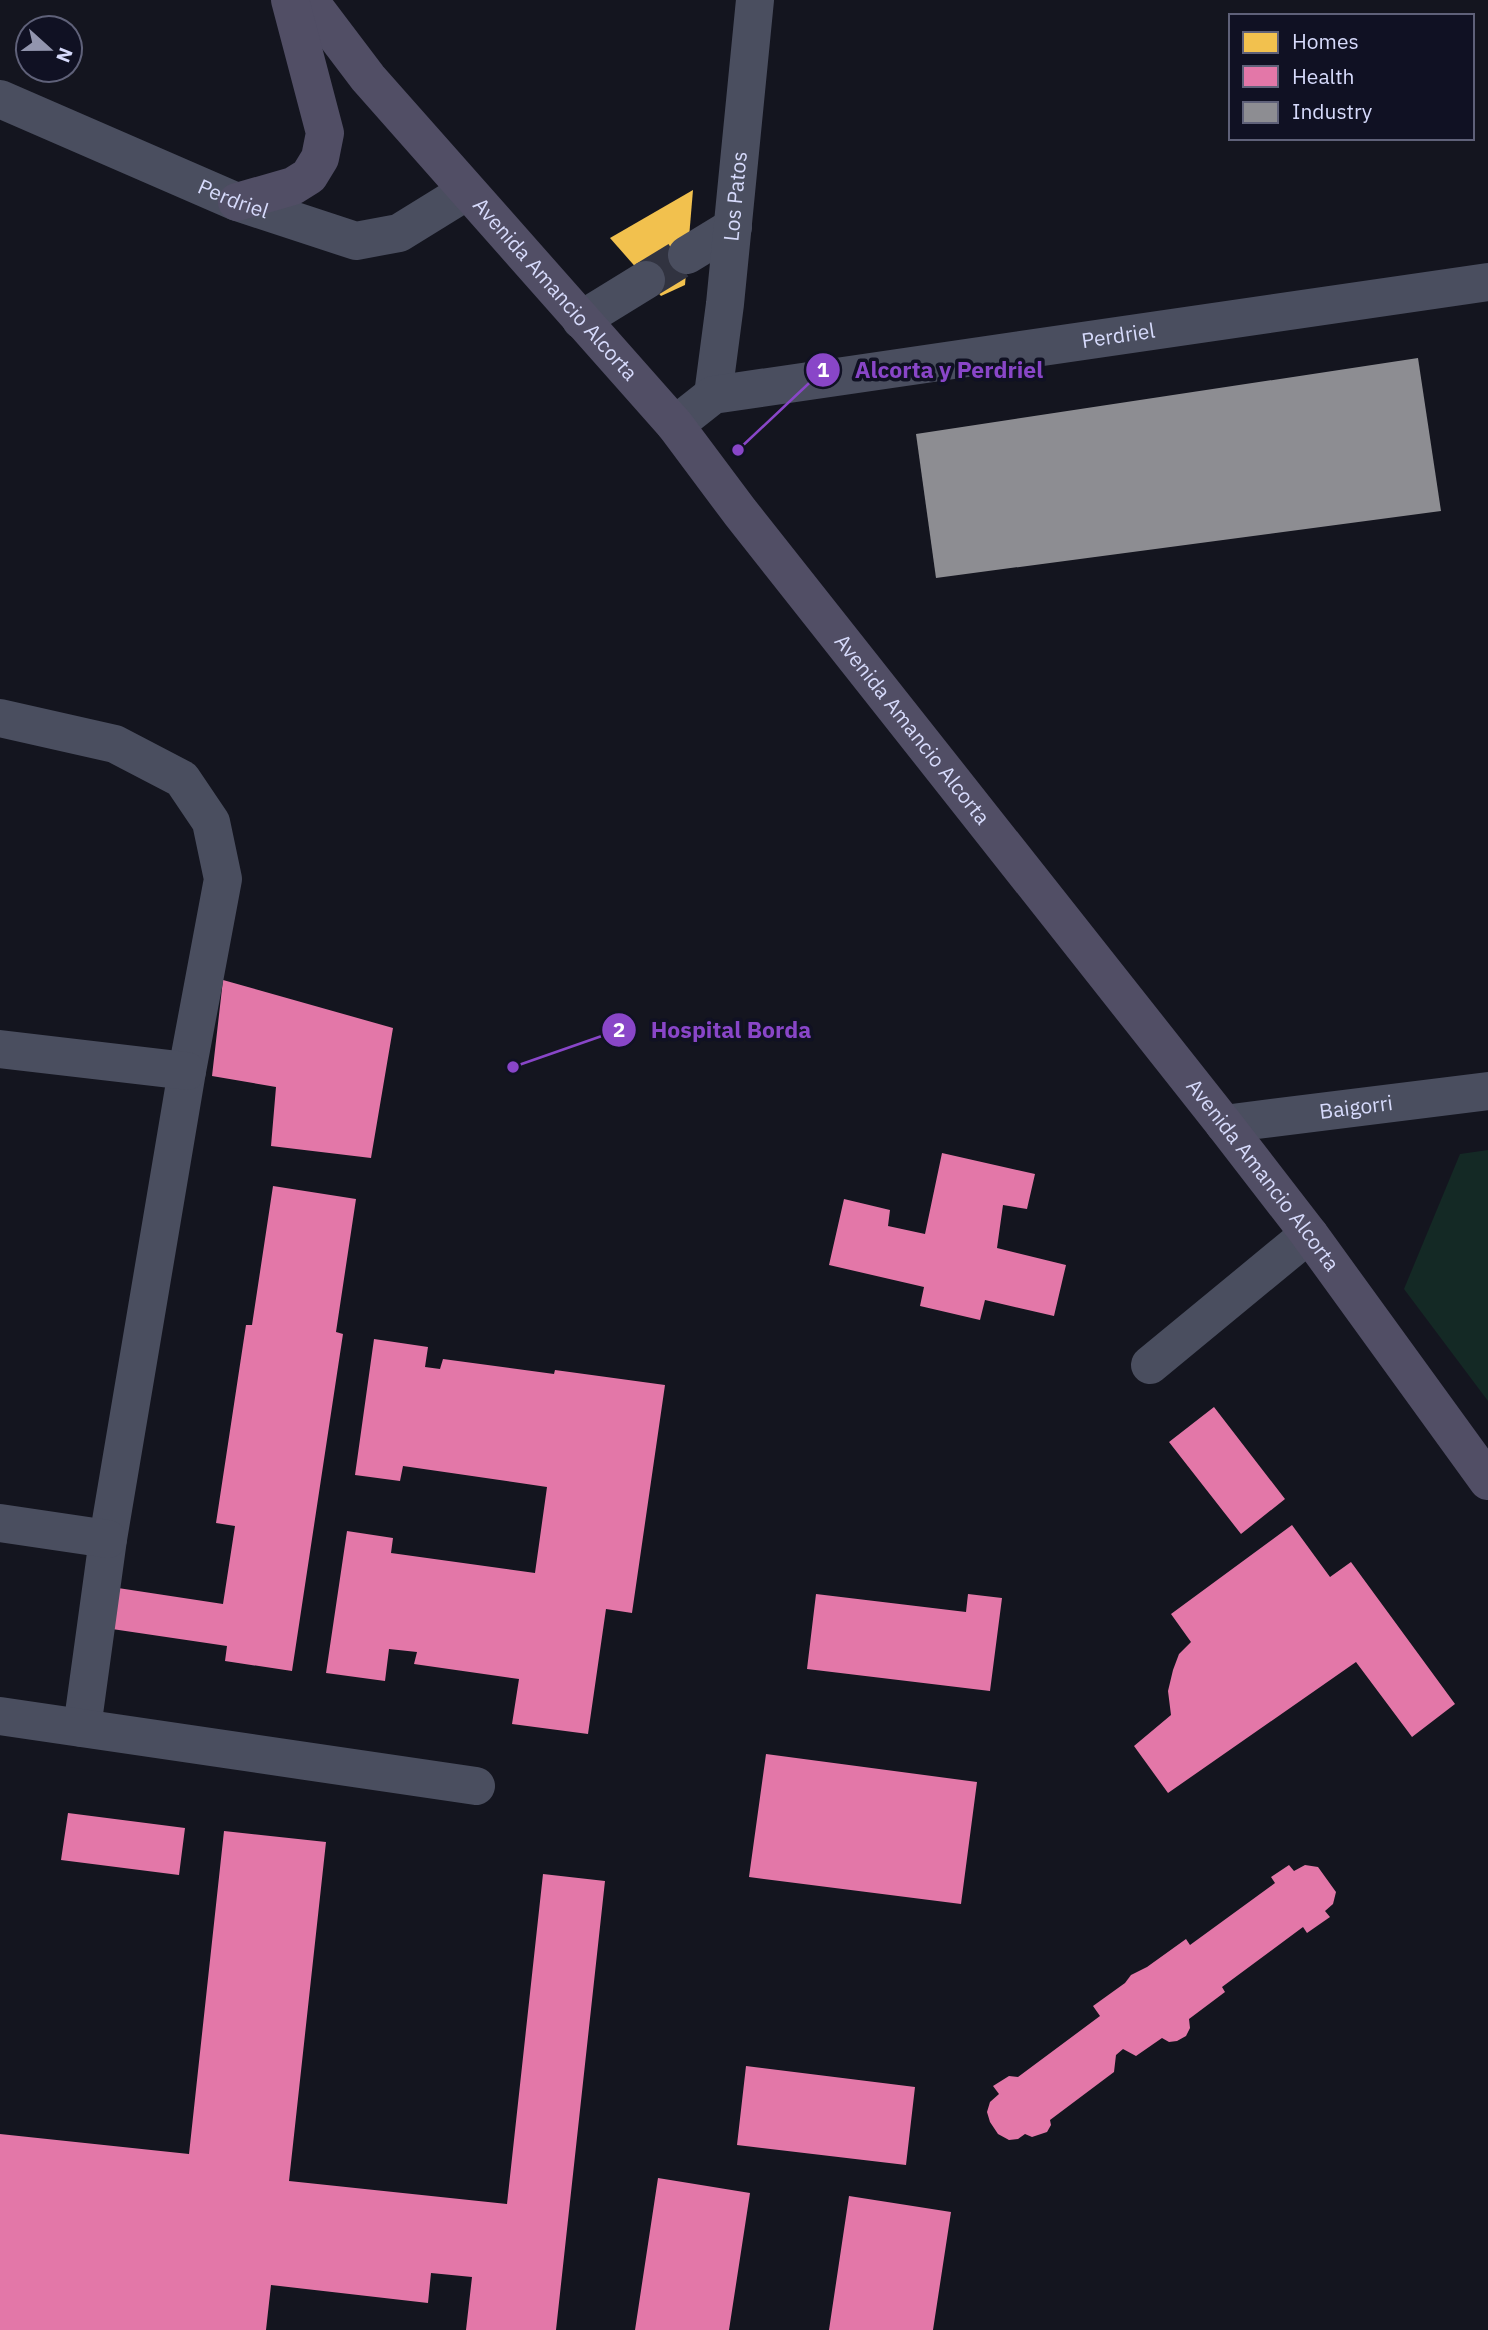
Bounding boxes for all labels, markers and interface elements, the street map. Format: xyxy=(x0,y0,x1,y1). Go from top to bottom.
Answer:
north arrow xyxy=(14,14,84,84)
legend xyxy=(1229,14,1474,140)
text: Homes xyxy=(1292,27,1359,55)
text: N xyxy=(51,44,79,66)
text: Health xyxy=(1292,62,1355,90)
text: Industry xyxy=(1292,97,1373,125)
street label: Los Patos xyxy=(716,150,753,243)
street label: Perdriel xyxy=(194,172,273,225)
street label: Avenida Amancio Alcorta xyxy=(467,191,644,386)
street label: Perdriel xyxy=(1080,316,1157,354)
callout: Alcorta y Perdriel xyxy=(805,348,1057,392)
text: Alcorta y Perdriel xyxy=(855,354,1043,384)
text: 1 xyxy=(817,355,830,383)
street label: Avenida Amancio Alcorta xyxy=(829,628,997,830)
callout: Hospital Borda xyxy=(602,1008,826,1052)
text: Hospital Borda xyxy=(651,1014,811,1044)
text: 2 xyxy=(613,1015,625,1043)
street label: Avenida Amancio Alcorta xyxy=(1180,1073,1346,1276)
street label: Baigorri xyxy=(1318,1088,1394,1125)

